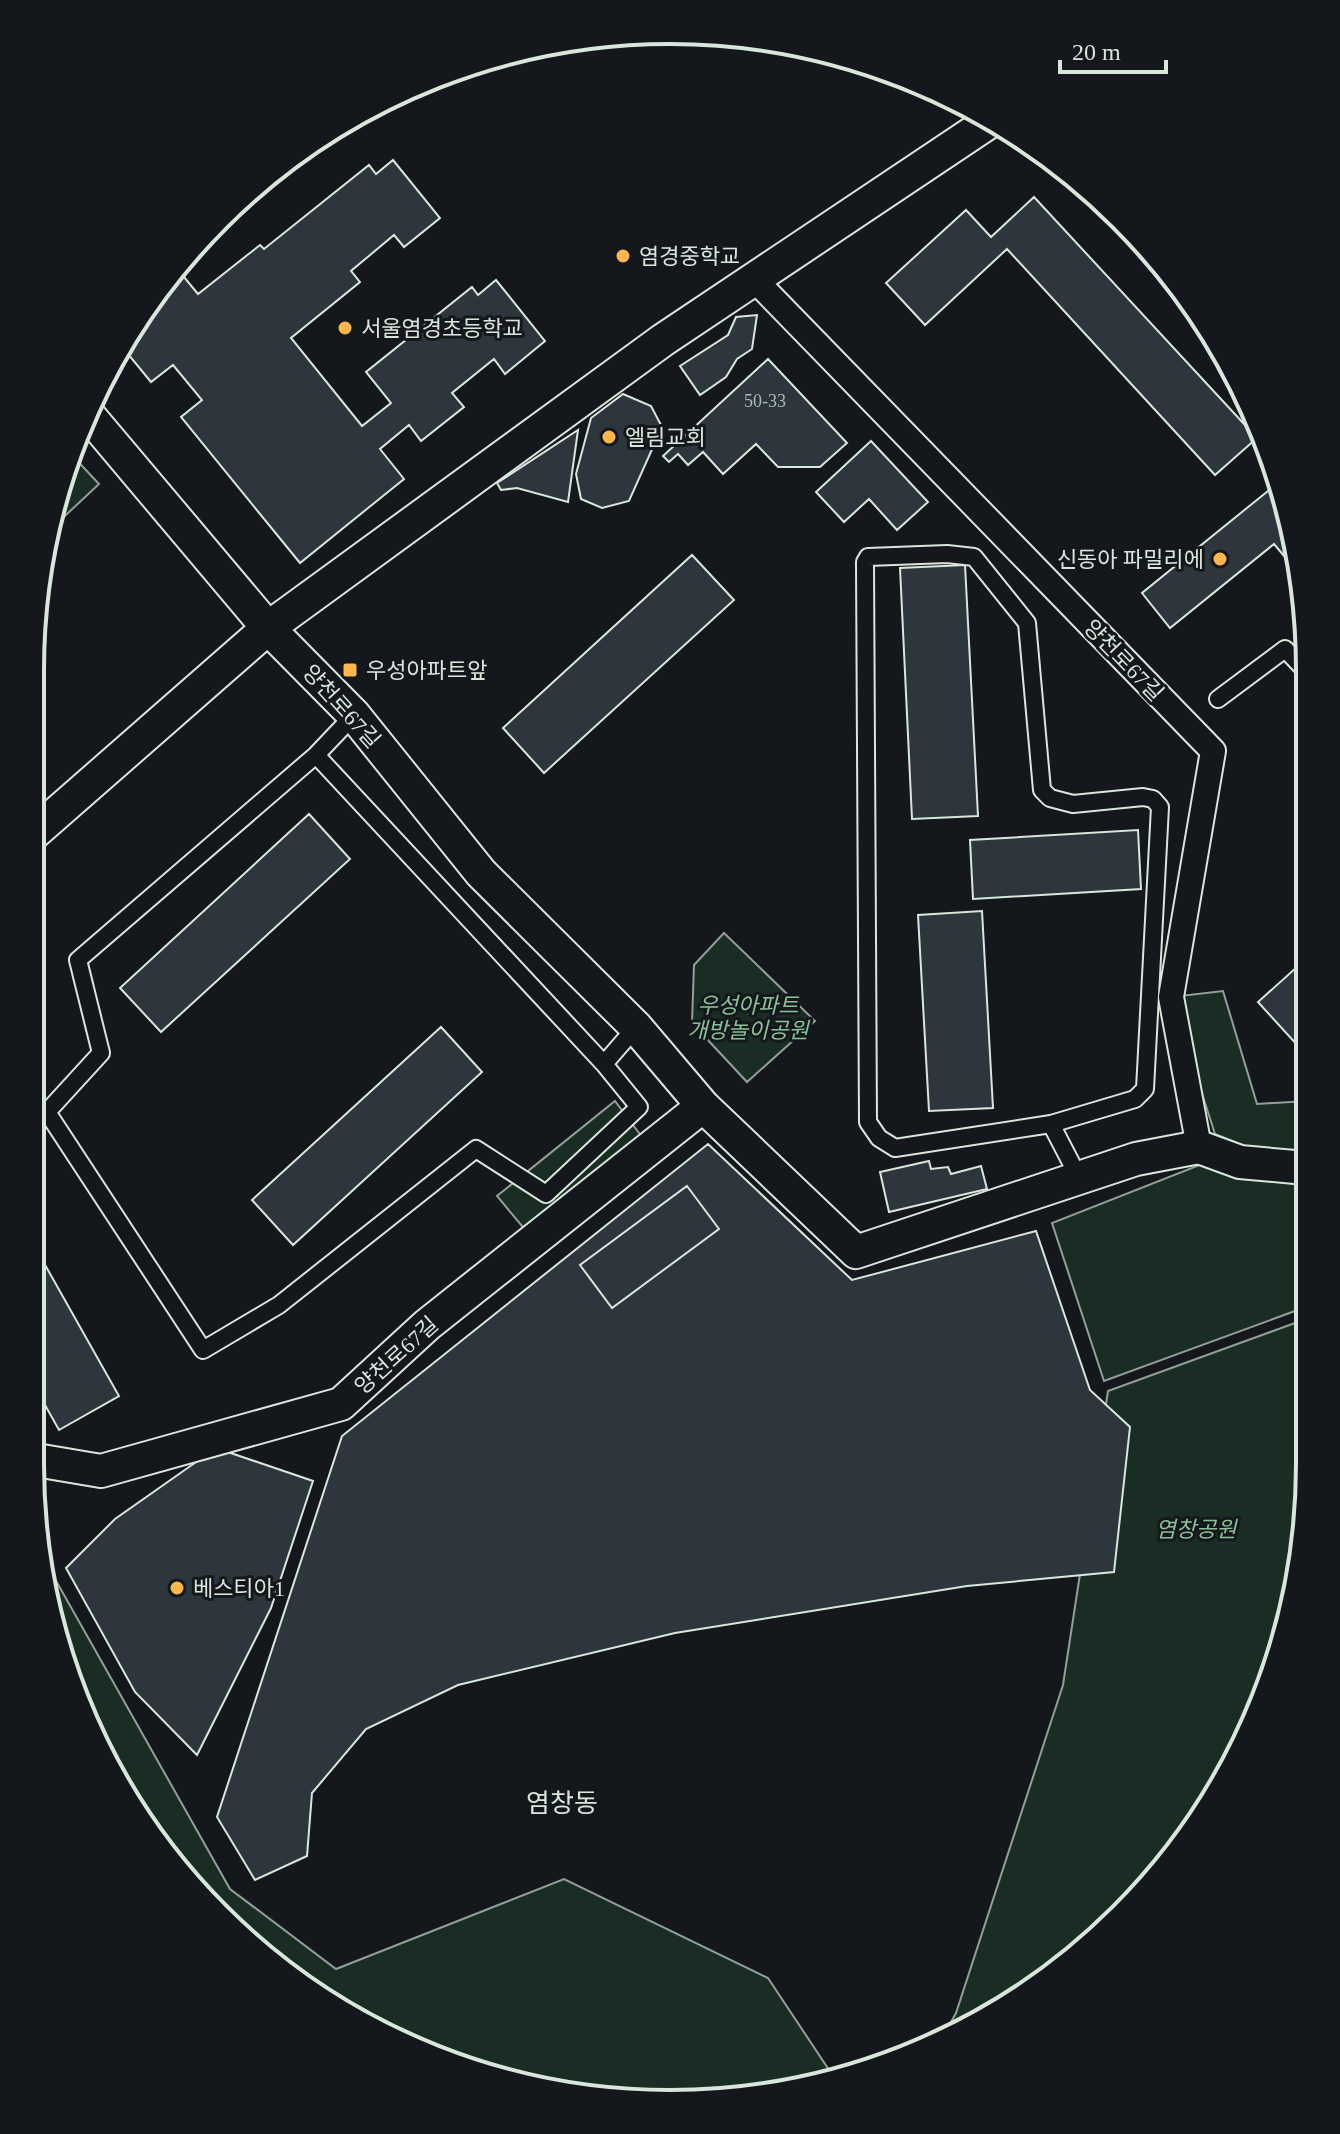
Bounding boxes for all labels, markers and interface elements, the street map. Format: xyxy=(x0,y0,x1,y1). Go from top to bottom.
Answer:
scale bar xyxy=(1060,24,1166,74)
text: 20 m xyxy=(1072,39,1121,65)
place label: 염경중학교 xyxy=(639,244,740,269)
marker: 염경중학교 xyxy=(614,247,632,265)
place label: 서울염경초등학교 xyxy=(361,316,523,341)
marker: 서울염경초등학교 xyxy=(336,319,354,337)
house number: 50-33 xyxy=(744,391,786,411)
place label: 엘림교회 xyxy=(625,425,706,450)
marker: 엘림교회 xyxy=(600,428,618,446)
place label: 신동아 파밀리에 xyxy=(1057,547,1204,572)
marker: 신동아 파밀리에 xyxy=(1211,550,1229,568)
street label: 양천로67길 xyxy=(1079,615,1168,706)
place label: 우성아파트앞 xyxy=(366,658,487,683)
street label: 양천로67길 xyxy=(298,660,385,753)
marker: 우성아파트앞 xyxy=(341,661,359,679)
park label: 우성아파트 개방놀이공원 xyxy=(687,993,810,1043)
street label: 양천로67길 xyxy=(350,1312,443,1399)
park label: 염창공원 xyxy=(1156,1517,1238,1542)
place label: 베스티아1 xyxy=(193,1576,285,1601)
marker: 베스티아1 xyxy=(168,1579,186,1597)
district label: 염창동 xyxy=(526,1789,598,1818)

